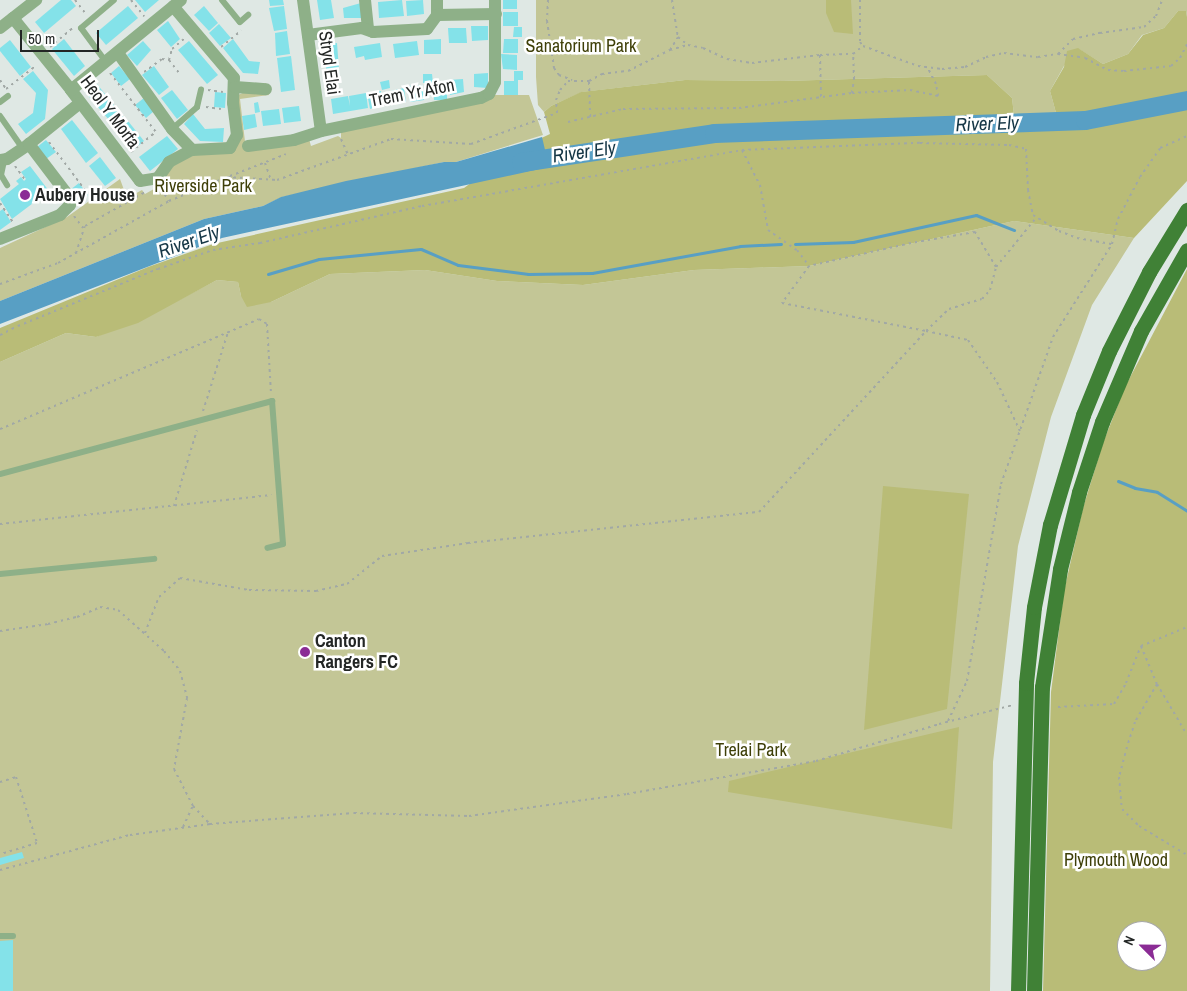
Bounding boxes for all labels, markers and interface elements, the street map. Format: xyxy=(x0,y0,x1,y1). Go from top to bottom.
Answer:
scale bar xyxy=(22,20,101,52)
text: 50 m xyxy=(28,28,55,49)
street label: Stryd Elai xyxy=(314,30,344,96)
park label: Sanatorium Park xyxy=(526,35,636,57)
street label: Heol Y Morfa xyxy=(75,71,145,153)
street label: Trem Yr Afon xyxy=(367,74,457,112)
water label: River Ely xyxy=(955,112,1019,136)
water label: River Ely xyxy=(551,136,617,168)
park label: Riverside Park xyxy=(154,175,252,197)
place label: Aubery House xyxy=(35,184,135,206)
marker: Aubery House xyxy=(19,189,31,201)
water label: River Ely xyxy=(155,221,223,263)
place label: Canton Rangers FC xyxy=(315,631,398,674)
marker: Canton Rangers FC xyxy=(299,646,311,658)
park label: Trelai Park xyxy=(715,739,787,761)
park label: Plymouth Wood xyxy=(1064,849,1168,871)
north arrow xyxy=(1117,921,1167,971)
text: N xyxy=(1119,933,1139,948)

